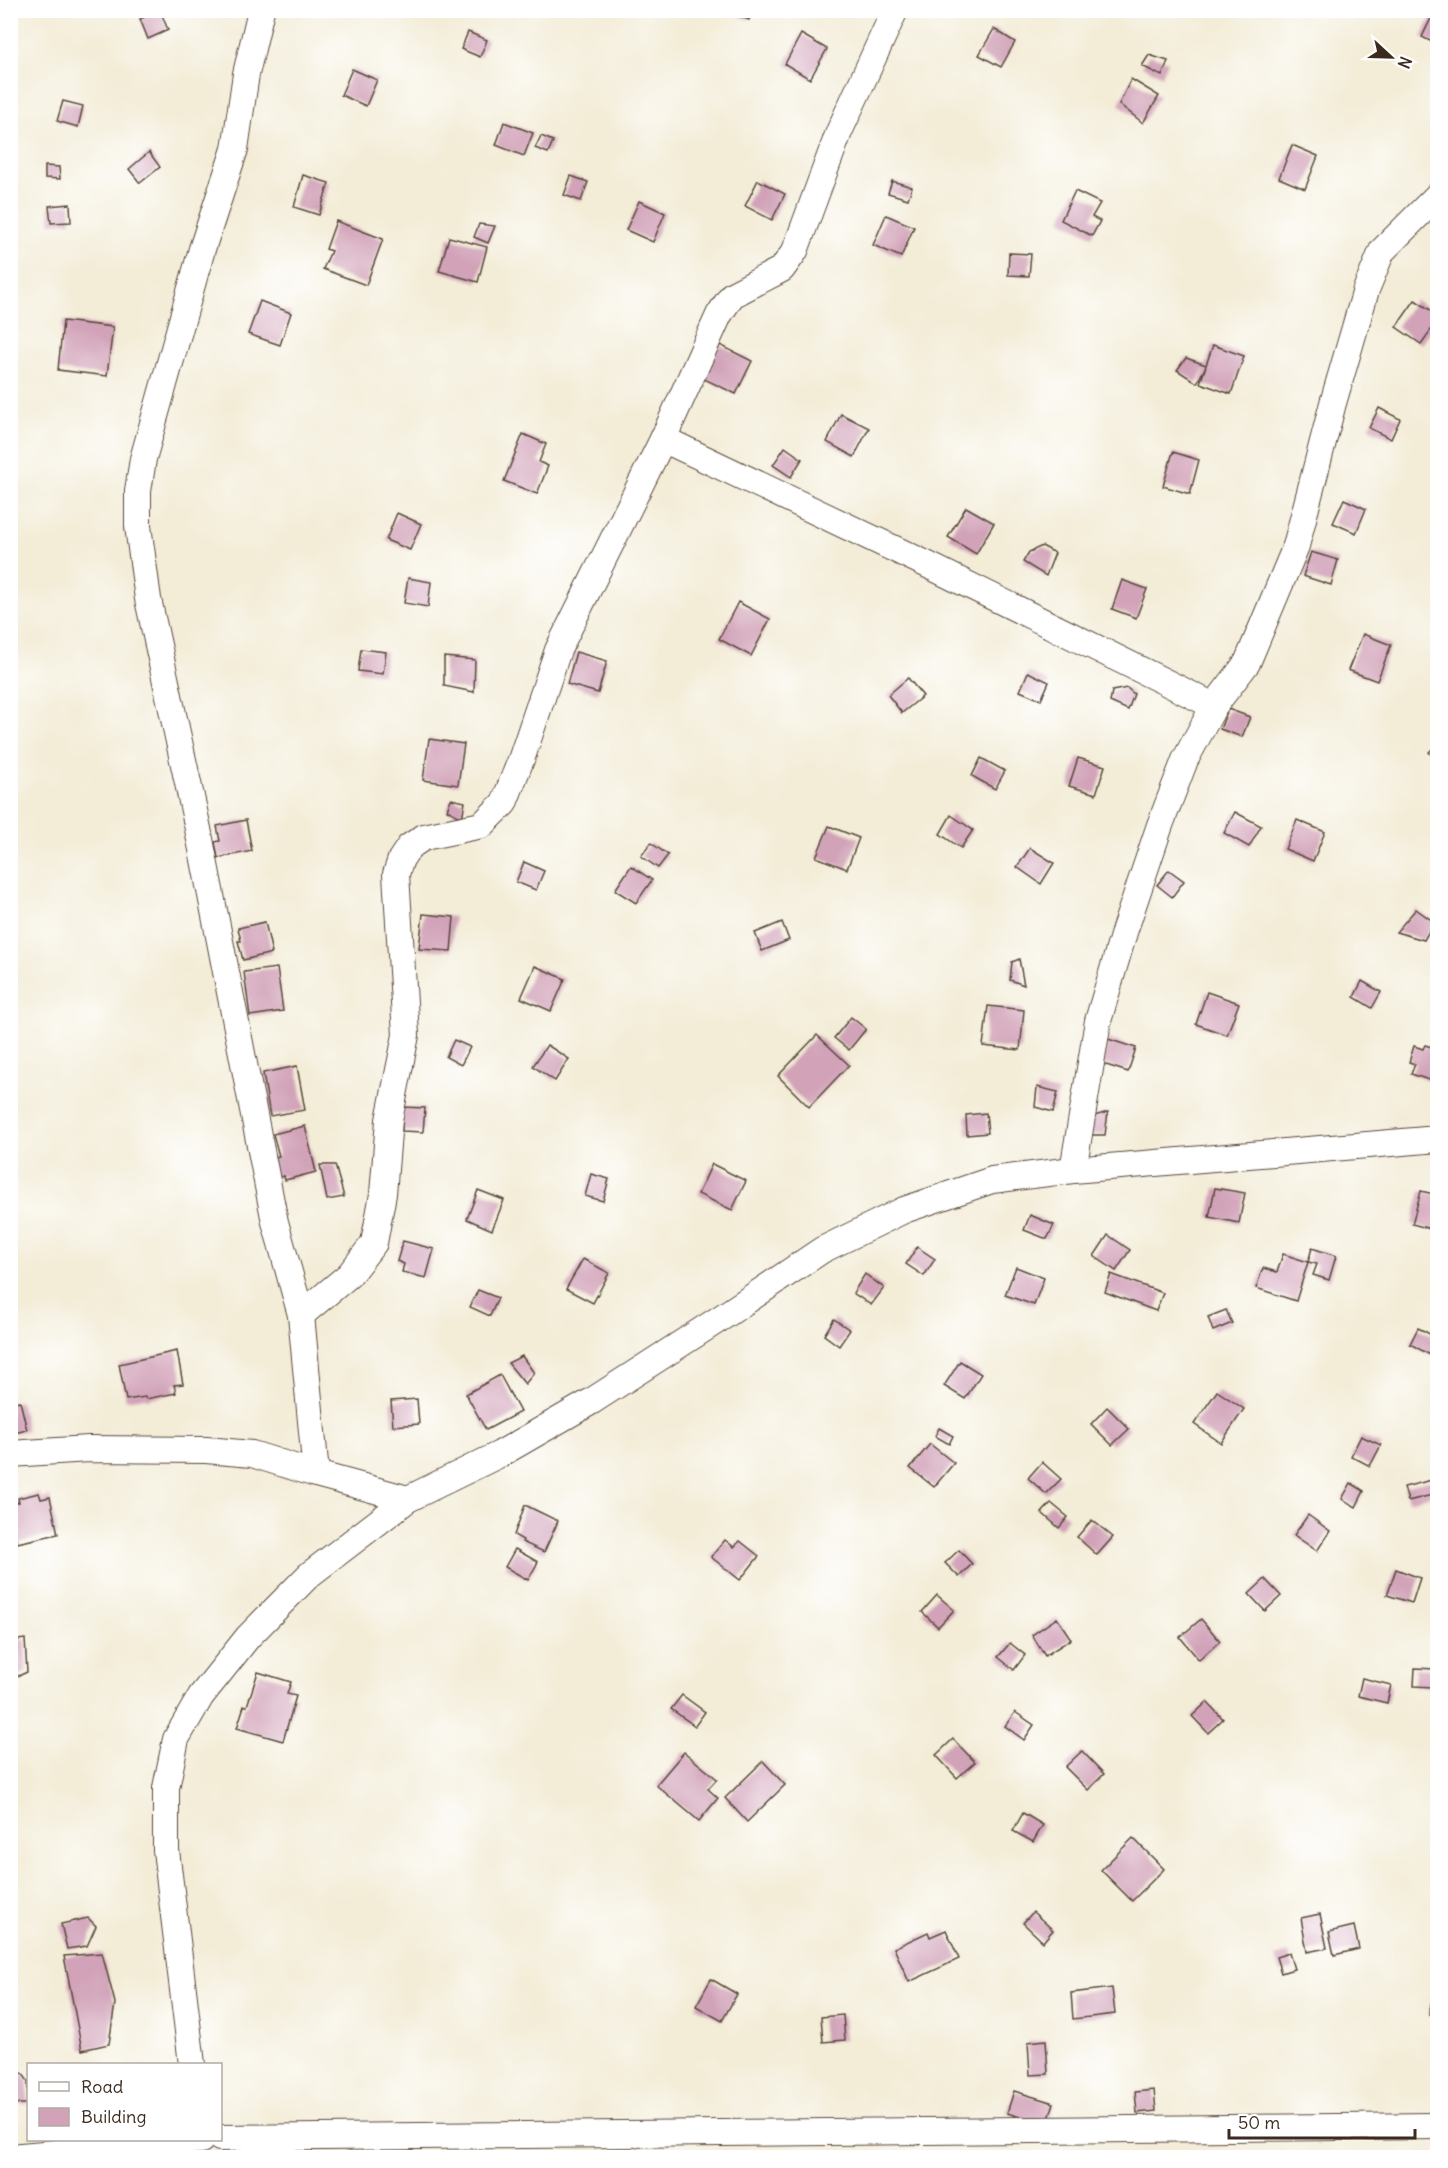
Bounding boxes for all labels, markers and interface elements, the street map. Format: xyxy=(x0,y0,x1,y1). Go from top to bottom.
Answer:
north arrow xyxy=(1361,27,1421,87)
text: N xyxy=(1394,54,1416,71)
legend xyxy=(27,2063,222,2141)
text: Road xyxy=(81,2075,124,2098)
scale bar xyxy=(1229,2102,1415,2140)
text: Building xyxy=(81,2105,146,2128)
text: 50 m xyxy=(1238,2111,1280,2134)

